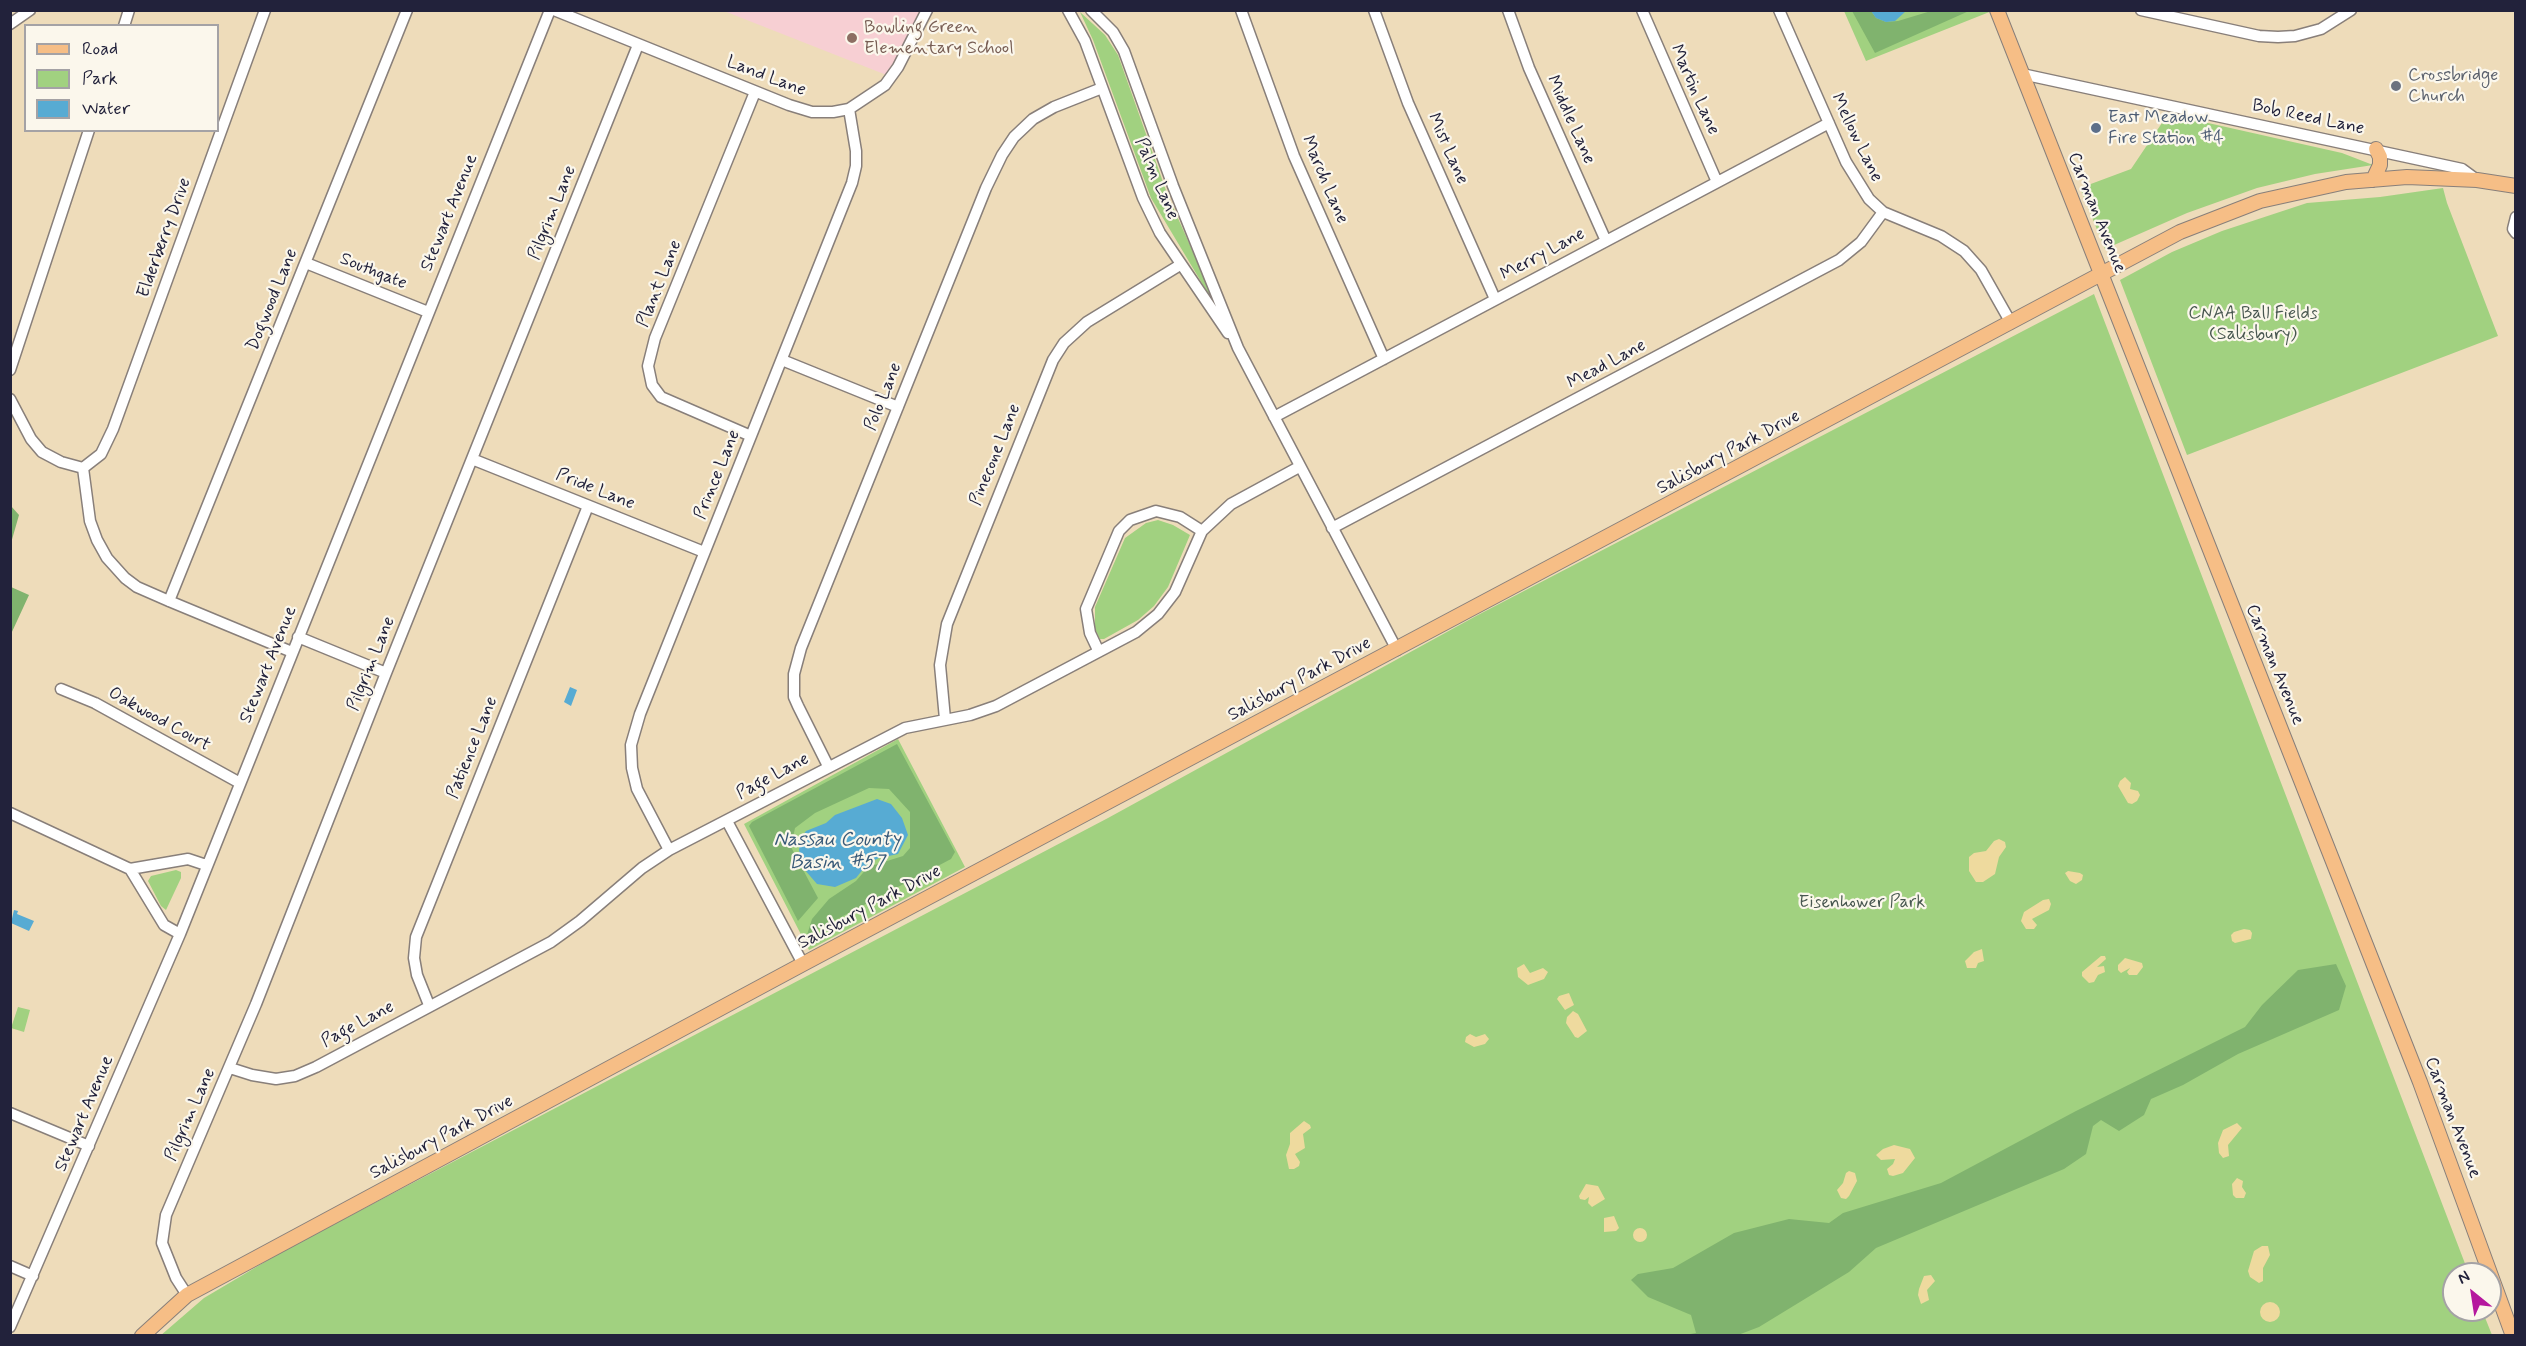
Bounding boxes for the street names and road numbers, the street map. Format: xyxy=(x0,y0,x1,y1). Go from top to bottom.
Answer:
street label: Martin Lane xyxy=(1664,41,1724,139)
street label: Land Lane xyxy=(723,52,809,102)
street label: Middle Lane xyxy=(1541,72,1599,168)
street label: Mellow Lane xyxy=(1825,90,1887,186)
street label: Bob Reed Lane xyxy=(2250,96,2366,140)
street label: Mist Lane xyxy=(1422,110,1472,188)
street label: March Lane xyxy=(1296,133,1352,227)
street label: Palm Lane xyxy=(1129,135,1183,223)
street label: Carman Avenue xyxy=(2062,150,2130,276)
street label: Stewart Avenue xyxy=(417,151,483,275)
street label: Pilgrim Lane xyxy=(524,163,582,263)
street label: Elderberry Drive xyxy=(133,175,197,301)
street label: Merry Lane xyxy=(1497,224,1589,286)
street label: Plant Lane xyxy=(633,237,687,331)
street label: Dogwood Lane xyxy=(243,246,303,354)
street label: Southgate xyxy=(336,249,410,295)
street label: Mead Lane xyxy=(1564,335,1650,395)
street label: Polo Lane xyxy=(861,360,907,434)
street label: Pinecone Lane xyxy=(966,401,1026,509)
street label: Salisbury Park Drive xyxy=(1654,406,1804,500)
street label: Prince Lane xyxy=(690,427,746,523)
street label: Pride Lane xyxy=(552,464,638,516)
street label: Carman Avenue xyxy=(2240,602,2308,728)
street label: Stewart Avenue xyxy=(236,603,302,727)
street label: Pilgrim Lane xyxy=(343,614,401,714)
street label: Salisbury Park Drive xyxy=(1225,633,1375,727)
street label: Oakwood Court xyxy=(104,683,214,757)
street label: Patience Lane xyxy=(443,694,503,802)
street label: Page Lane xyxy=(733,749,813,805)
street label: Salisbury Park Drive xyxy=(795,861,945,955)
street label: Page Lane xyxy=(318,997,398,1053)
street label: Stewart Avenue xyxy=(51,1053,119,1175)
street label: Carman Avenue xyxy=(2419,1054,2485,1182)
street label: Pilgrim Lane xyxy=(161,1065,221,1165)
street label: Salisbury Park Drive xyxy=(367,1091,517,1185)

